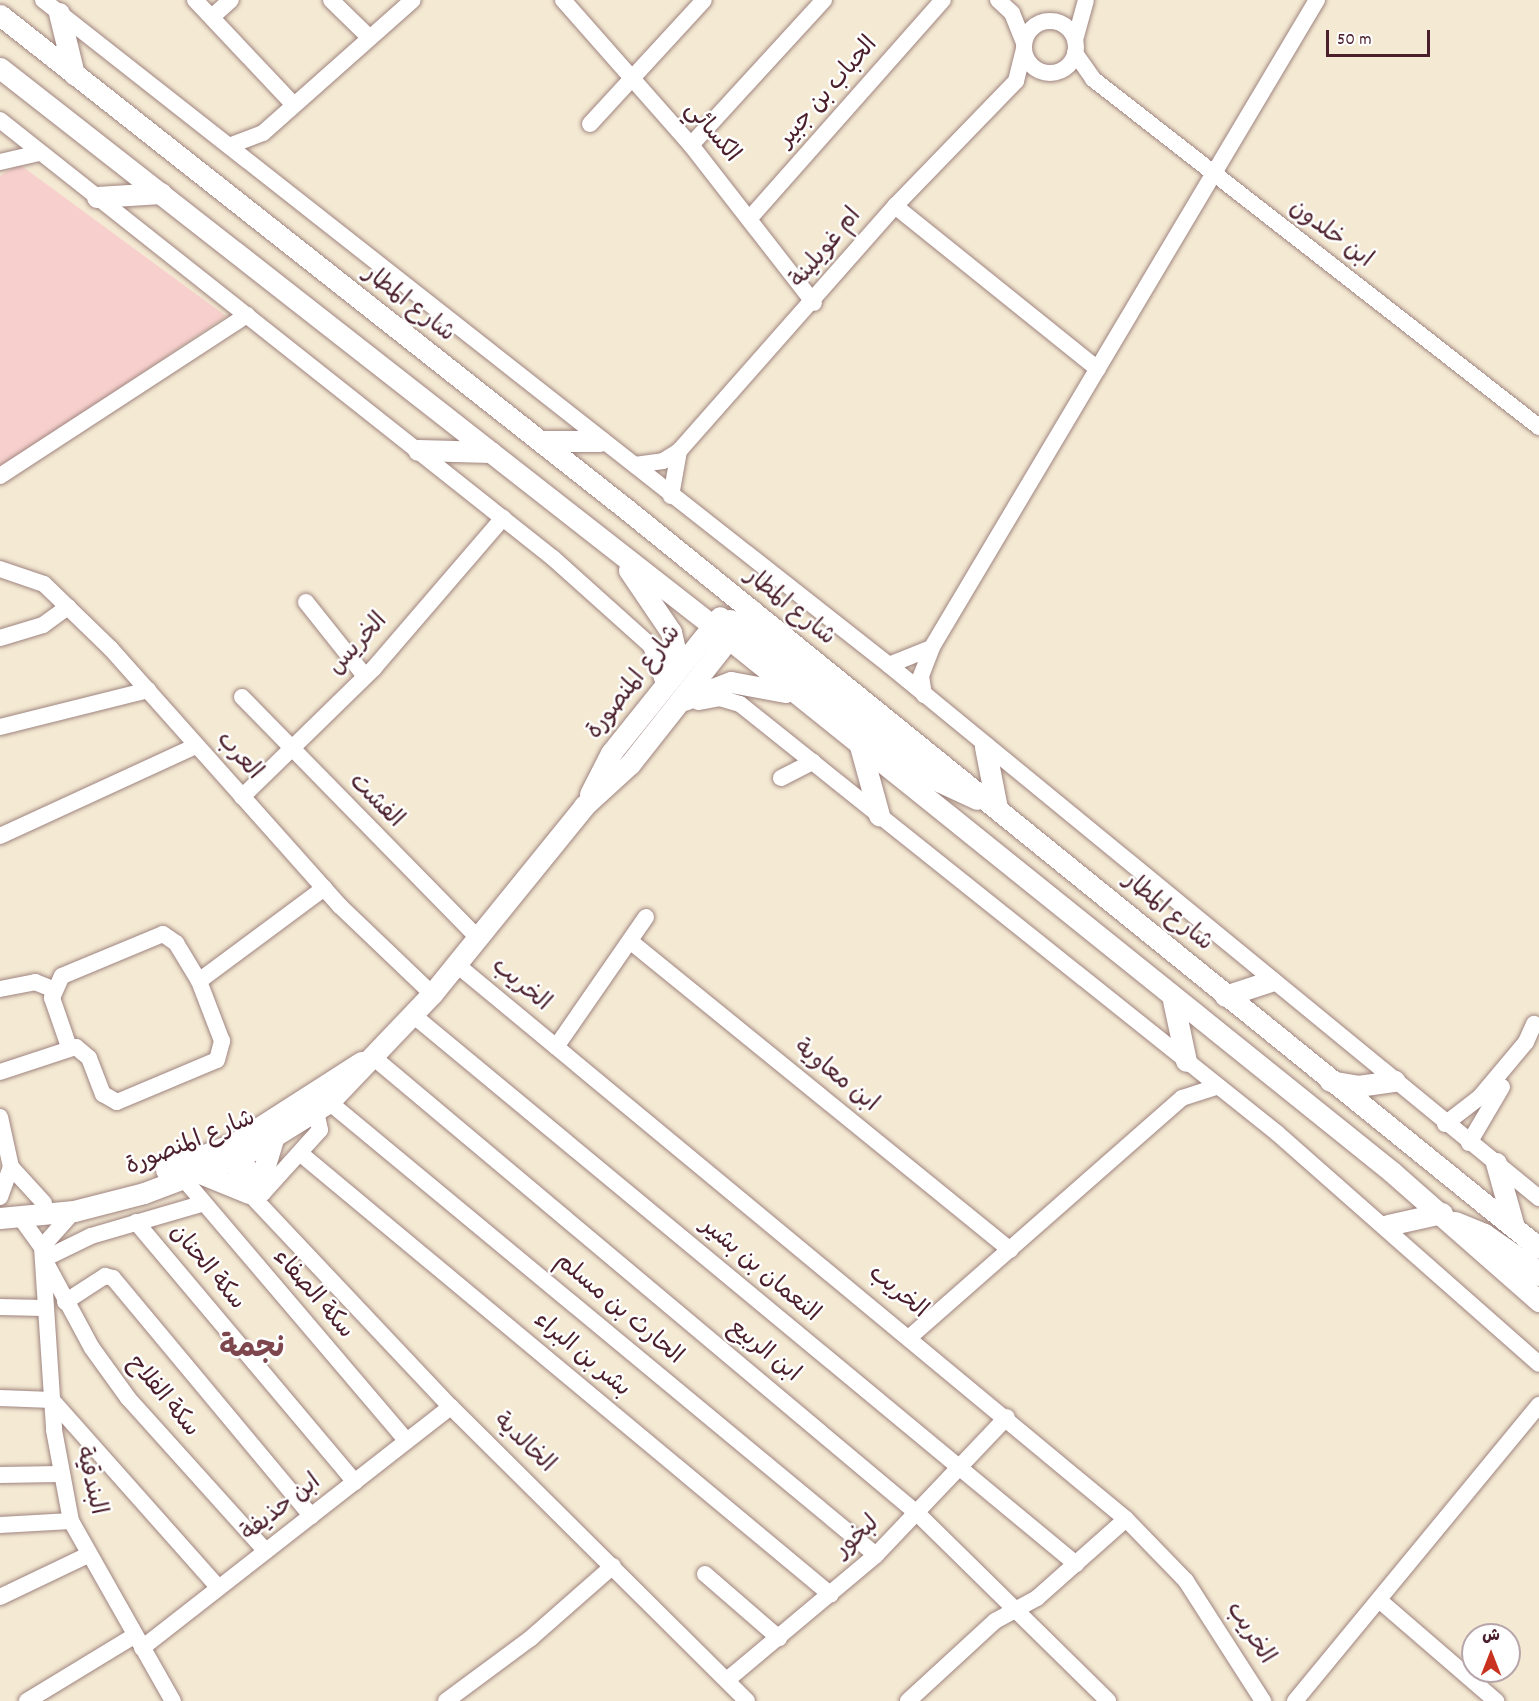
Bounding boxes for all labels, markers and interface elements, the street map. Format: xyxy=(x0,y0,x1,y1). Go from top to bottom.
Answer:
scale bar xyxy=(1329,18,1432,56)
text: 50 m xyxy=(1337,28,1372,53)
street label: الحباب بن جبير xyxy=(773,32,885,154)
street label: الكسائي xyxy=(677,97,745,169)
street label: ابن خلدون xyxy=(1283,194,1377,276)
street label: ام غويلينة xyxy=(785,203,869,295)
street label: شارع المطار xyxy=(357,260,459,350)
street label: شارع المطار xyxy=(738,563,840,653)
street label: الخريس xyxy=(323,608,395,682)
street label: شارع المنصورة xyxy=(581,620,689,746)
street label: العرب xyxy=(209,727,267,787)
street label: الفشت xyxy=(342,769,408,835)
street label: شارع المطار xyxy=(1116,867,1218,959)
street label: الخريب xyxy=(485,953,555,1019)
street label: ابن معاوية xyxy=(787,1034,883,1120)
street label: شارع المنصورة xyxy=(122,1105,260,1183)
street label: النعمان بن بشير xyxy=(693,1213,825,1329)
street label: سكة الحنان xyxy=(162,1219,250,1317)
street label: سكة الصفاء xyxy=(265,1244,359,1346)
street label: الحارث بن مسلم xyxy=(548,1248,688,1372)
street label: الخريب xyxy=(862,1260,932,1326)
street label: بشر بن البراء xyxy=(527,1307,635,1405)
street label: ابن الربيع xyxy=(721,1314,805,1390)
district label: نجمة xyxy=(220,1333,284,1369)
street label: سكة الفلاح xyxy=(119,1350,205,1444)
street label: الخالدية xyxy=(486,1408,560,1480)
street label: البندقية xyxy=(67,1444,111,1518)
street label: ابن حذيفة xyxy=(236,1469,328,1549)
street label: لبخور xyxy=(830,1511,886,1565)
street label: الخريب xyxy=(1218,1597,1280,1671)
north arrow xyxy=(1461,1623,1521,1683)
text: ش xyxy=(1482,1625,1500,1648)

